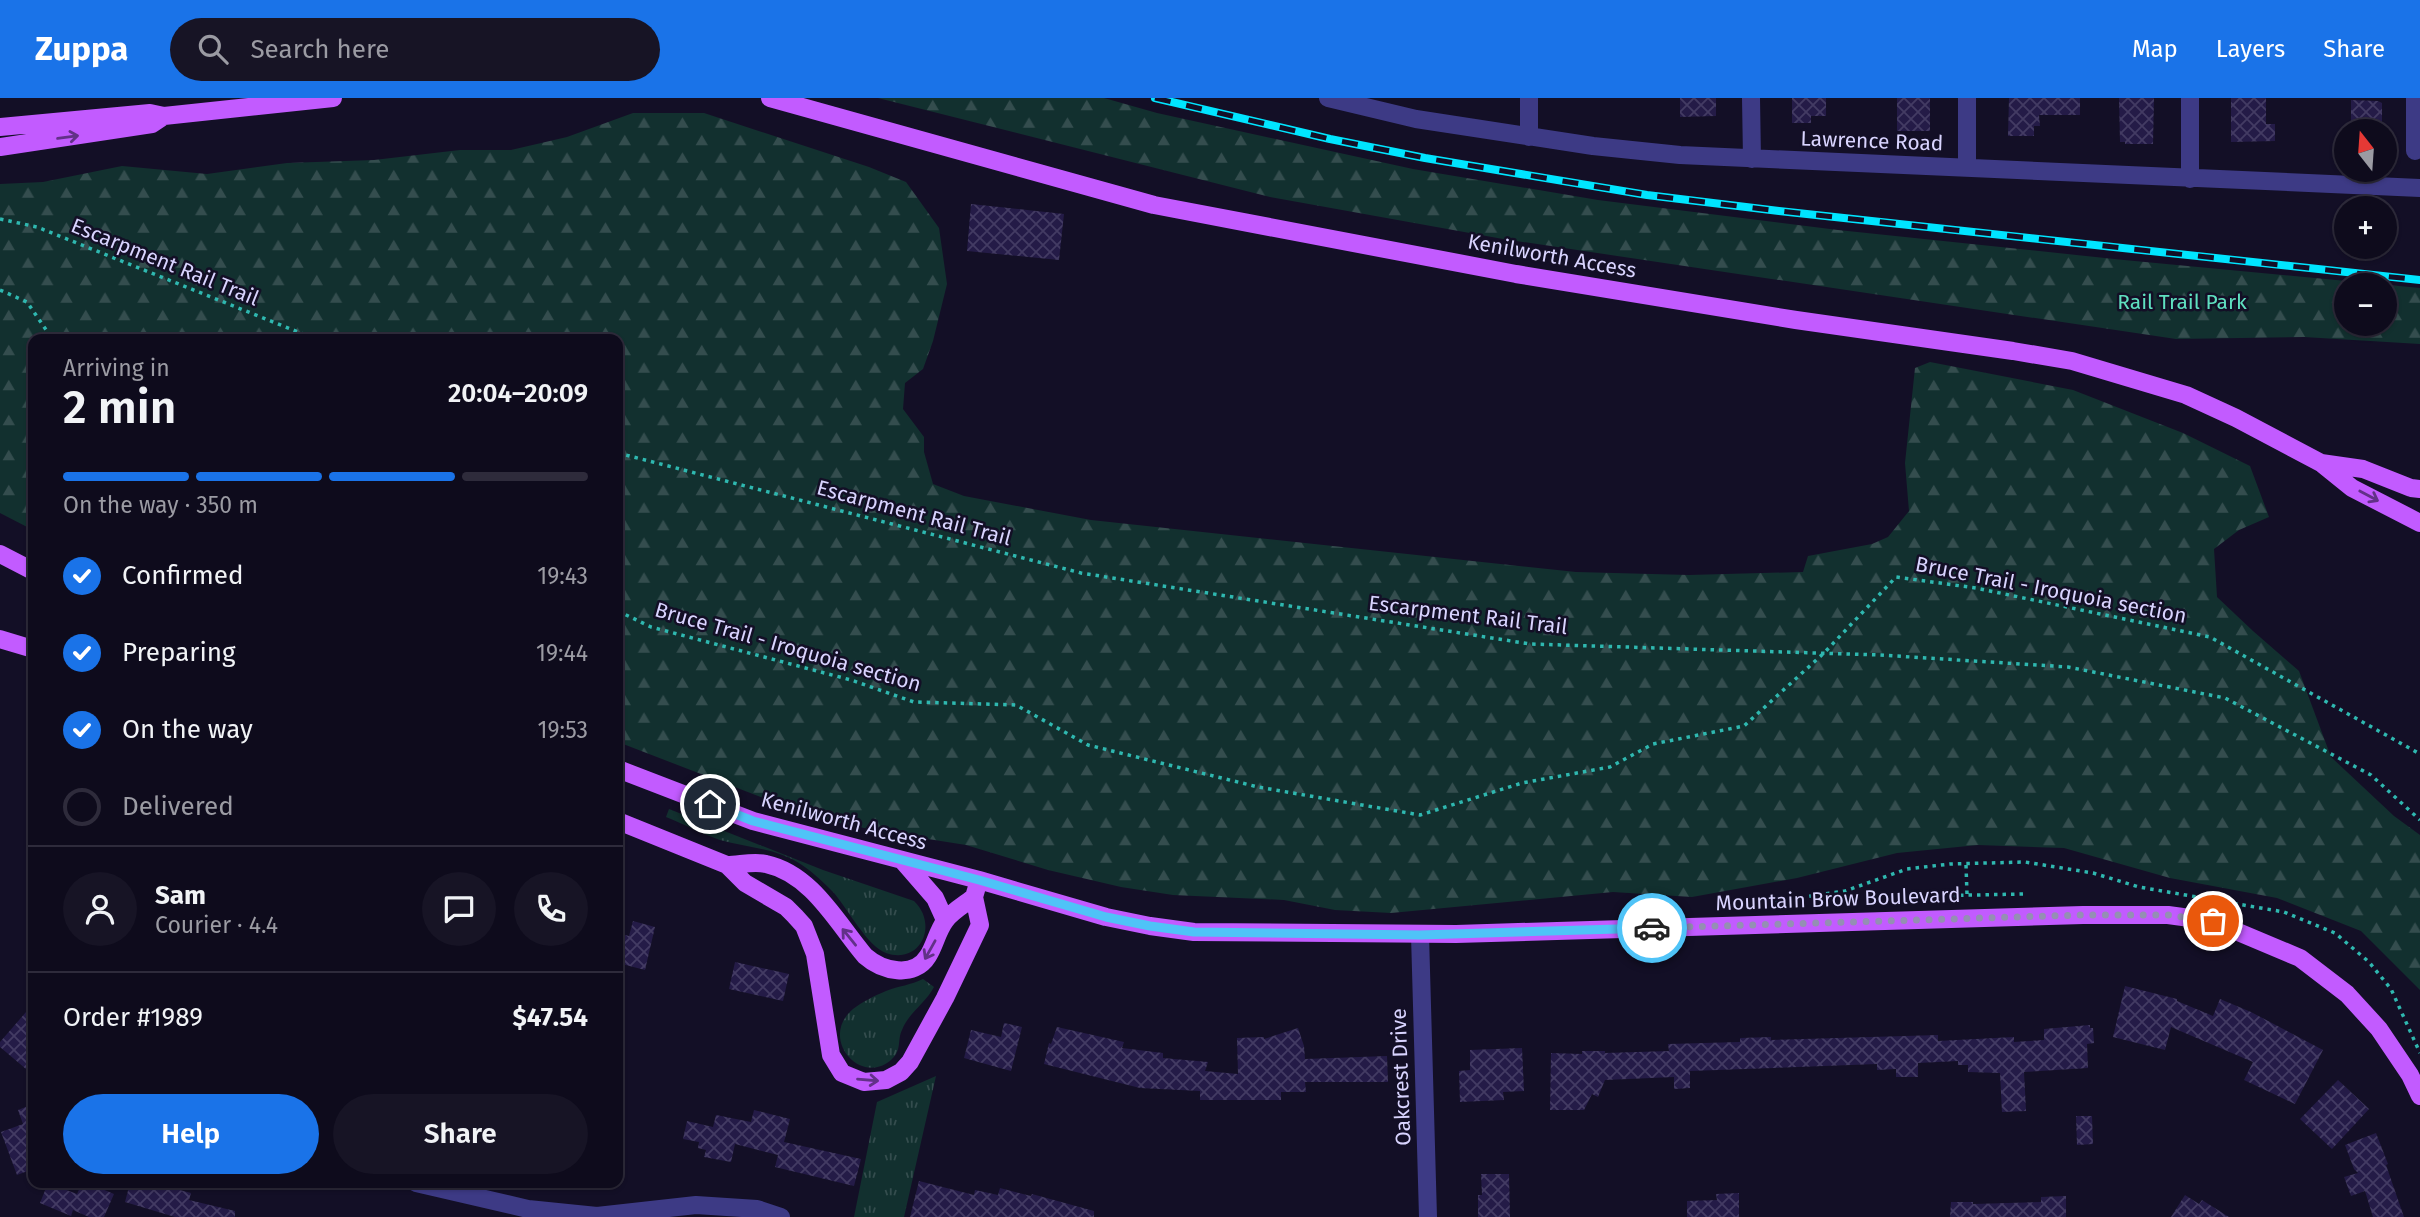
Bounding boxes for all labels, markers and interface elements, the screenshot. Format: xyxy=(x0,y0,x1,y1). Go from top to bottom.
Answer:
search box xyxy=(170,18,660,81)
text: Zuppa xyxy=(35,29,128,69)
icon: search xyxy=(194,30,232,68)
text: Search here xyxy=(250,34,389,65)
text: Map xyxy=(2132,35,2178,63)
text: Layers xyxy=(2216,35,2285,63)
text: Share xyxy=(2323,35,2385,63)
north arrow xyxy=(2334,119,2398,182)
map controls xyxy=(2334,119,2397,336)
street label: Lawrence Road xyxy=(1800,126,1944,156)
one-way arrow xyxy=(56,130,78,143)
button: + xyxy=(2334,196,2397,259)
street label: Escarpment Rail Trail xyxy=(67,212,263,312)
street label: Kenilworth Access xyxy=(1466,228,1639,284)
button: − xyxy=(2334,273,2397,336)
park label: Rail Trail Park xyxy=(2117,289,2247,315)
text: Arriving in xyxy=(63,354,170,382)
text: 20:04–20:09 xyxy=(448,378,588,409)
text: 2 min xyxy=(63,380,176,435)
street label: Escarpment Rail Trail xyxy=(814,475,1014,551)
one-way arrow xyxy=(2358,490,2378,504)
text: On the way · 350 m xyxy=(63,491,258,519)
street label: Bruce Trail - Iroquoia section xyxy=(1913,551,2189,629)
icon: check xyxy=(63,557,101,595)
text: Confirmed xyxy=(122,560,243,591)
text: 19:43 xyxy=(537,562,588,590)
street label: Escarpment Rail Trail xyxy=(1367,590,1569,640)
street label: Bruce Trail - Iroquoia section xyxy=(652,597,924,697)
icon: check xyxy=(63,634,101,672)
text: Preparing xyxy=(122,637,235,668)
text: 19:44 xyxy=(536,639,588,667)
icon: check xyxy=(63,711,101,749)
text: On the way xyxy=(122,714,253,745)
text: 19:53 xyxy=(538,716,588,744)
pin xyxy=(680,774,740,834)
icon: home xyxy=(691,785,729,823)
street label: Kenilworth Access xyxy=(758,786,930,856)
text: Delivered xyxy=(122,791,234,822)
button: person xyxy=(63,872,137,946)
button: chat xyxy=(422,872,496,946)
button: phone xyxy=(514,872,588,946)
text: Sam xyxy=(155,880,206,911)
street label: Mountain Brow Boulevard xyxy=(1715,882,1961,916)
pin xyxy=(2183,891,2243,951)
courier xyxy=(1617,893,1687,963)
icon: bag xyxy=(2194,902,2232,940)
icon: car xyxy=(1633,909,1671,947)
text: Courier · 4.4 xyxy=(155,911,278,939)
one-way arrow xyxy=(842,929,857,947)
one-way arrow xyxy=(923,939,936,960)
text: Order #1989 xyxy=(63,1002,203,1033)
text: $47.54 xyxy=(512,1002,588,1033)
street label: Oakcrest Drive xyxy=(1386,1008,1416,1146)
one-way arrow xyxy=(856,1074,879,1087)
button: Help xyxy=(63,1094,319,1174)
button: Share xyxy=(333,1094,588,1174)

